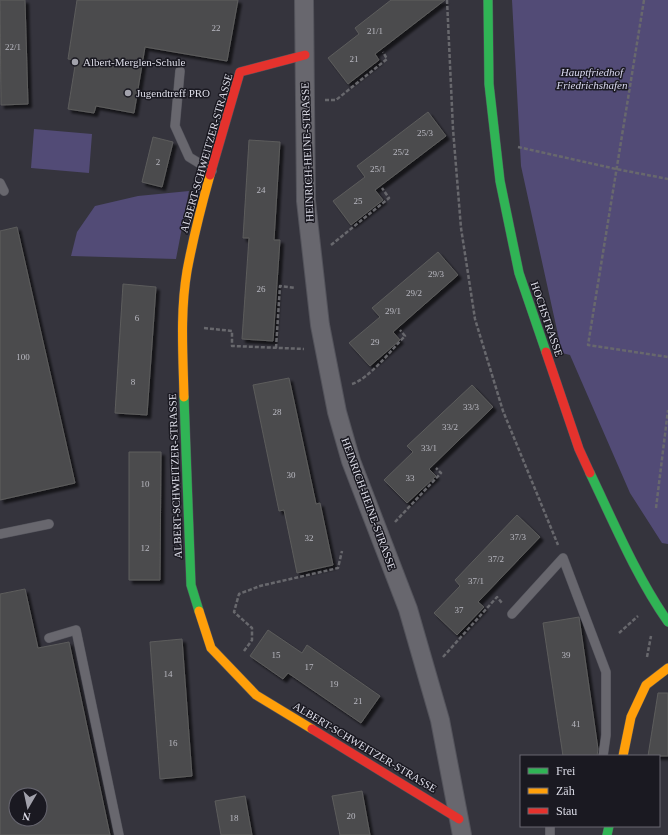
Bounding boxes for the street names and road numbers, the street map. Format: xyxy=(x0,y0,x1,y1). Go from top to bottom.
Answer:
street label: ALBERT-SCHWEITZER-STRASSE xyxy=(177,72,235,234)
street label: HEINRICH-HEINE-STRASSE xyxy=(299,82,315,222)
street label: HOCHSTRASSE xyxy=(529,280,565,358)
street label: ALBERT-SCHWEITZER-STRASSE xyxy=(166,393,184,559)
street label: HEINRICH-HEINE-STRASSE xyxy=(339,436,399,572)
street label: ALBERT-SCHWEITZER-STRASSE xyxy=(291,699,439,795)

